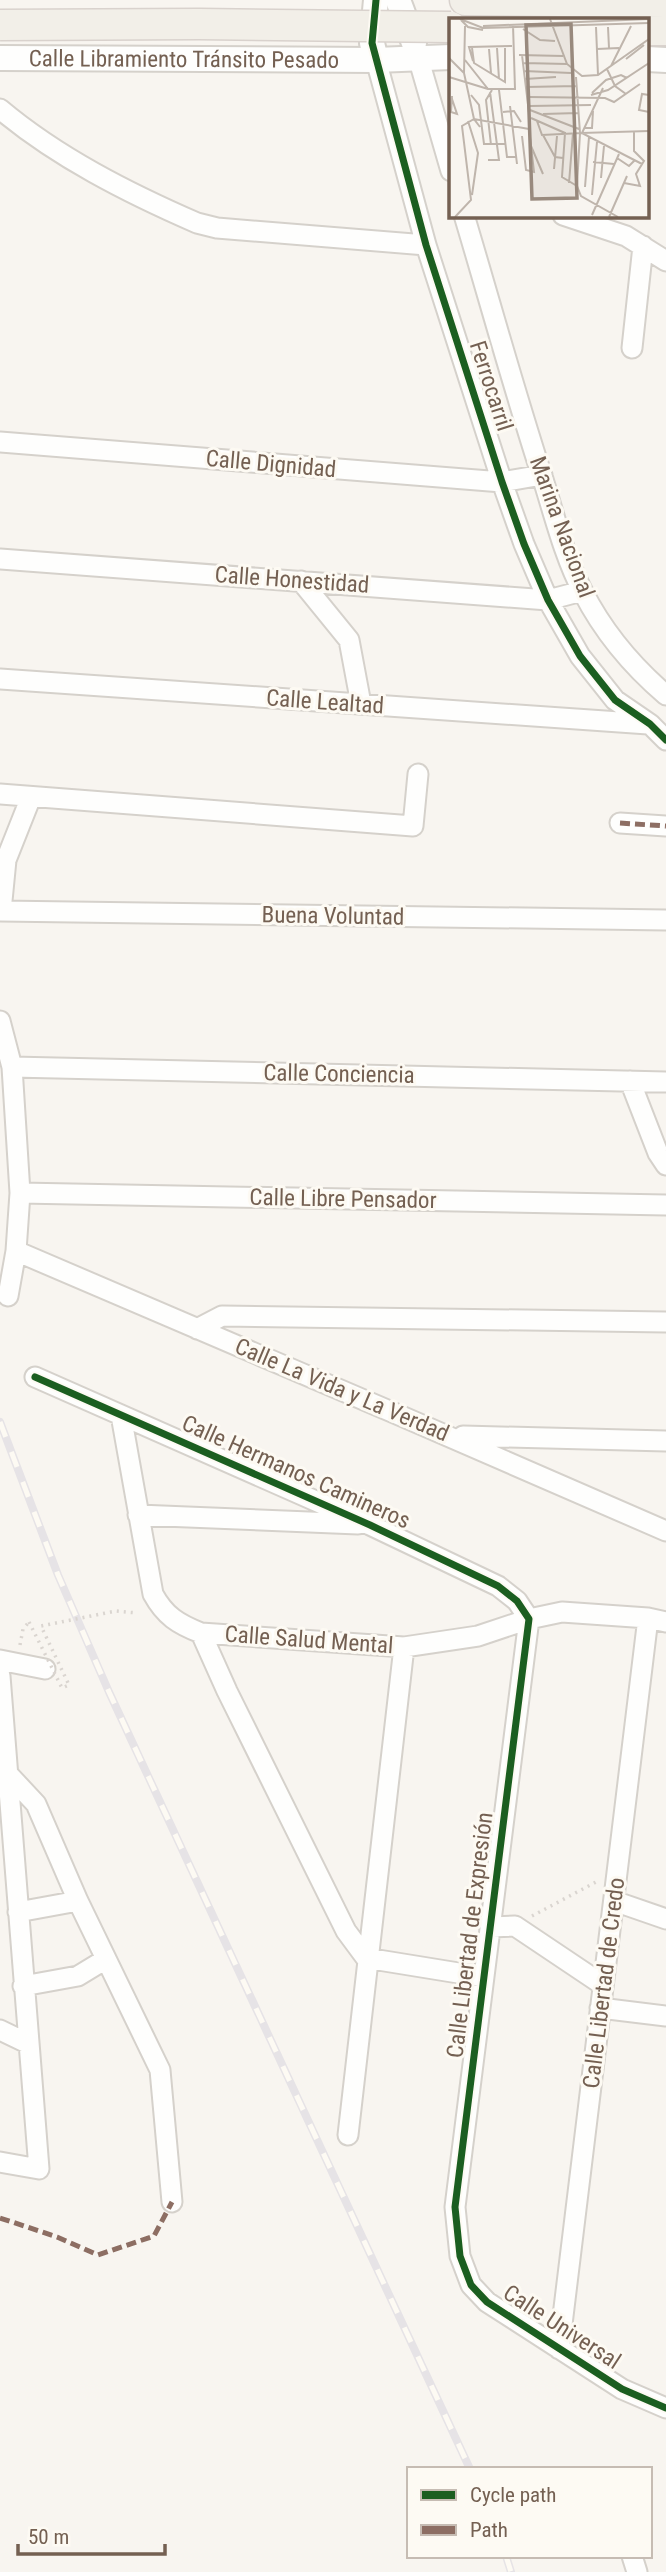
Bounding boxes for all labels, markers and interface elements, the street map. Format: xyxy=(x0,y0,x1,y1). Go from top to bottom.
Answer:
inset map xyxy=(449,18,648,217)
street label: Calle Libramiento Tránsito Pesado xyxy=(29,45,339,73)
street label: Ferrocarril xyxy=(464,338,518,434)
street label: Calle Dignidad xyxy=(205,445,337,483)
street label: Marina Nacional xyxy=(524,453,600,601)
street label: Calle Honestidad xyxy=(214,561,370,599)
street label: Calle Lealtad xyxy=(265,684,385,720)
street label: Buena Voluntad xyxy=(261,901,405,931)
street label: Calle Conciencia xyxy=(263,1059,415,1089)
street label: Calle Libre Pensador xyxy=(249,1184,437,1214)
street label: Calle La Vida y La Verdad xyxy=(231,1333,453,1447)
street label: Calle Hermanos Camineros xyxy=(178,1409,414,1535)
street label: Calle Salud Mental xyxy=(224,1621,394,1659)
street label: Calle Libertad de Expresión xyxy=(442,1811,498,2059)
street label: Calle Libertad de Credo xyxy=(578,1876,630,2090)
street label: Calle Universal xyxy=(498,2279,626,2375)
legend xyxy=(407,2467,652,2558)
text: Cycle path xyxy=(470,2483,556,2507)
scale bar xyxy=(18,2512,164,2556)
text: Path xyxy=(470,2518,508,2542)
text: 50 m xyxy=(28,2525,69,2549)

